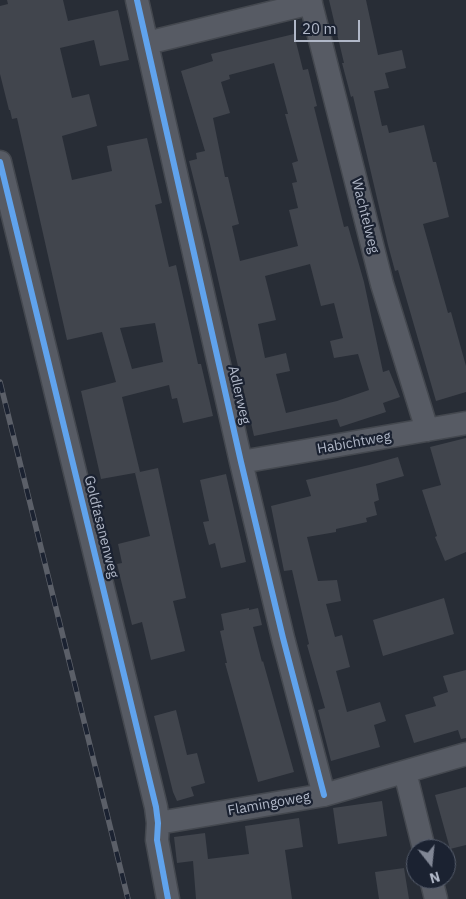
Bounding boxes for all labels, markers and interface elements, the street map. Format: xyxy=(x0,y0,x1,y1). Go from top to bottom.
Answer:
scale bar xyxy=(296,10,362,42)
text: 20 m xyxy=(302,19,337,38)
street label: Wachtelweg xyxy=(348,177,382,255)
street label: Adlerweg xyxy=(224,364,254,426)
street label: Habichtweg xyxy=(316,428,392,458)
street label: Goldfasanenweg xyxy=(80,474,122,580)
street label: Flamingoweg xyxy=(226,788,312,820)
north arrow xyxy=(406,839,456,889)
text: N xyxy=(428,867,442,888)

